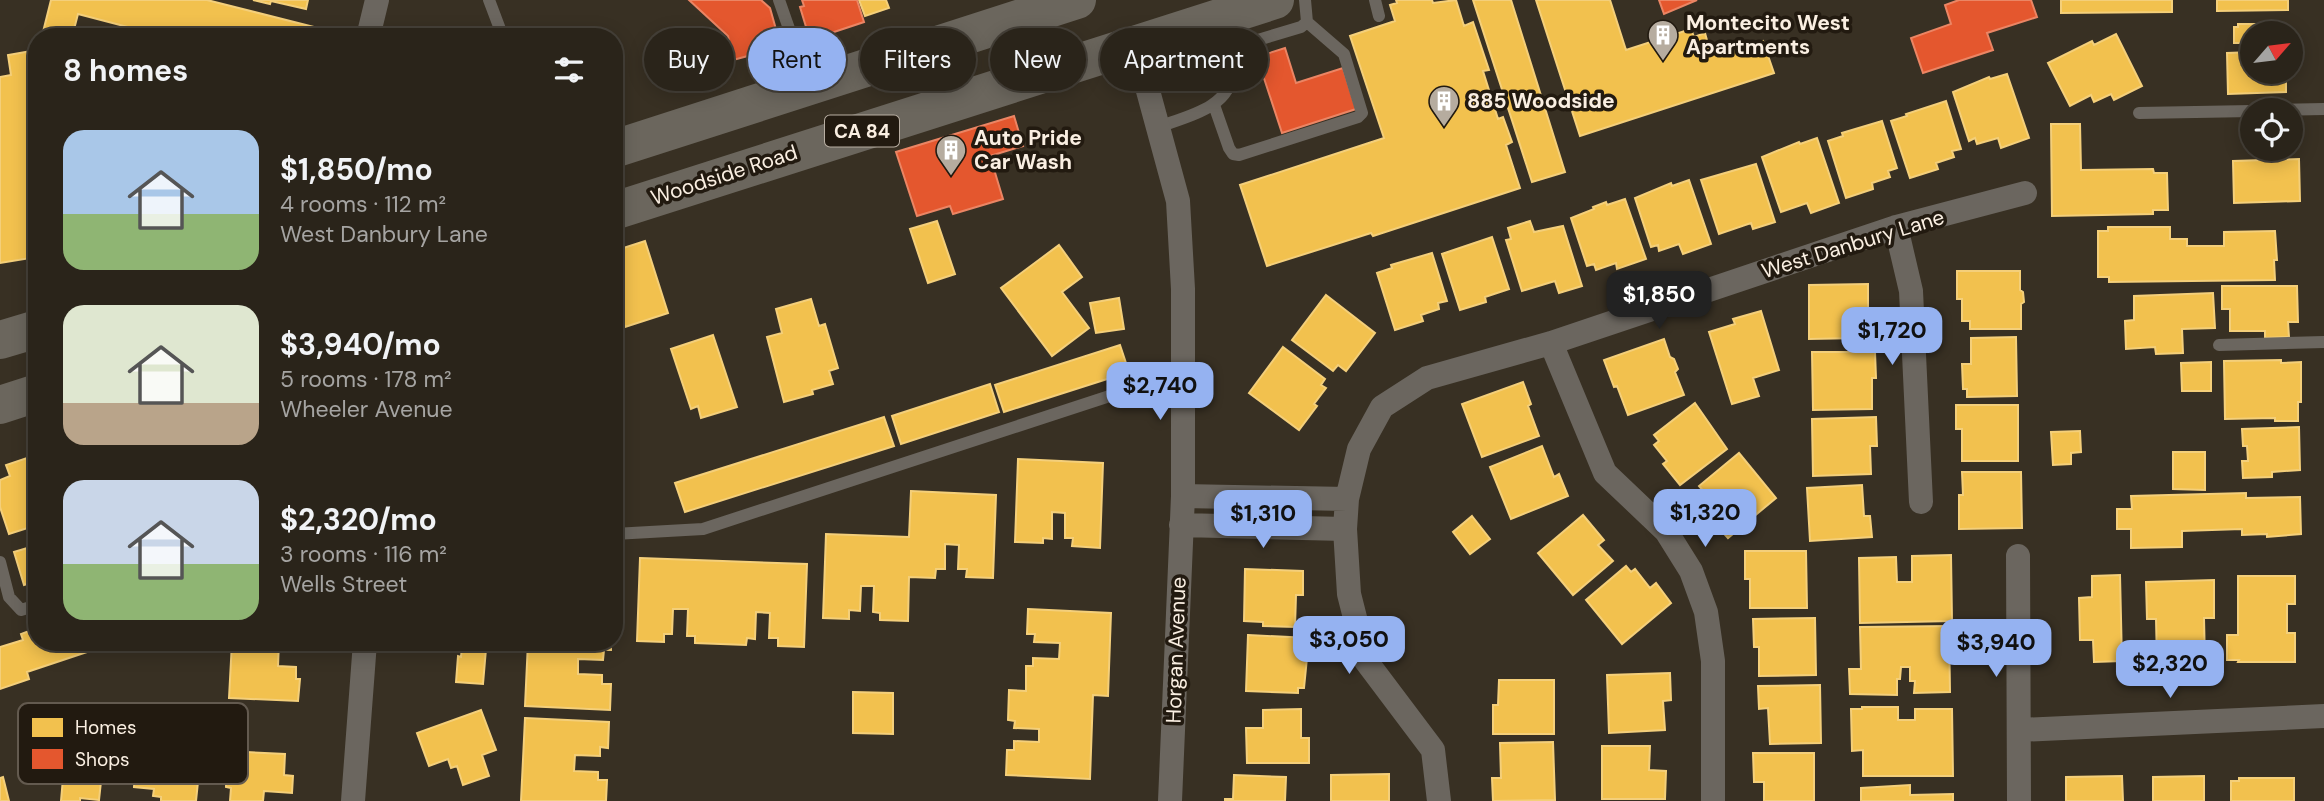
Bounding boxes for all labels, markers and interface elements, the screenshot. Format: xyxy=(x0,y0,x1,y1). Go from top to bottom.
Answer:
place label: Montecito West Apartments xyxy=(1686,9,1850,61)
building icon: Montecito West Apartments xyxy=(1646,18,1680,62)
north arrow xyxy=(2240,21,2303,84)
map controls xyxy=(2240,21,2303,161)
chip: Buy xyxy=(644,28,734,91)
chip: Rent xyxy=(748,28,846,91)
chip: Filters xyxy=(860,28,976,91)
chip: New xyxy=(990,28,1086,91)
chip: Apartment xyxy=(1100,28,1268,91)
text: 8 homes xyxy=(63,51,188,90)
icon: filters xyxy=(550,51,588,89)
building icon: 885 Woodside xyxy=(1427,84,1461,128)
place label: 885 Woodside xyxy=(1467,87,1615,115)
button: locate xyxy=(2240,98,2303,161)
road number: CA 84 xyxy=(825,116,899,146)
place label: Auto Pride Car Wash xyxy=(974,124,1082,176)
building icon: Auto Pride Car Wash xyxy=(934,133,968,177)
street label: Woodside Road xyxy=(647,138,801,212)
text: $1,850/mo xyxy=(280,150,433,189)
icon: home xyxy=(119,158,203,242)
text: 4 rooms · 112 m² xyxy=(280,189,446,219)
street label: West Danbury Lane xyxy=(1758,203,1948,285)
text: West Danbury Lane xyxy=(280,219,488,249)
pin: $1,850 xyxy=(1602,272,1716,331)
text: $1,850 xyxy=(1623,279,1695,309)
pin: $1,720 xyxy=(1835,308,1949,367)
text: $1,720 xyxy=(1857,315,1927,345)
text: $3,940/mo xyxy=(280,325,441,364)
icon: home xyxy=(119,333,203,417)
pin: $2,740 xyxy=(1103,362,1217,422)
text: 5 rooms · 178 m² xyxy=(280,364,452,394)
text: $2,740 xyxy=(1122,370,1198,400)
text: Wheeler Avenue xyxy=(280,394,453,424)
pin: $1,310 xyxy=(1206,490,1320,550)
pin: $1,320 xyxy=(1648,490,1762,549)
text: $1,320 xyxy=(1669,497,1741,527)
text: $1,310 xyxy=(1230,498,1296,528)
text: $2,320/mo xyxy=(280,500,437,539)
icon: home xyxy=(119,508,203,592)
text: 3 rooms · 116 m² xyxy=(280,539,447,569)
text: Wells Street xyxy=(280,569,407,599)
street label: Horgan Avenue xyxy=(1159,576,1193,724)
pin: $3,050 xyxy=(1292,616,1406,676)
pin: $3,940 xyxy=(1939,620,2053,679)
text: $3,050 xyxy=(1309,624,1389,654)
text: $3,940 xyxy=(1956,627,2036,657)
pin: $2,320 xyxy=(2113,640,2227,700)
text: $2,320 xyxy=(2132,648,2208,678)
legend xyxy=(18,703,248,784)
text: Homes xyxy=(75,715,136,740)
text: Shops xyxy=(75,747,130,772)

